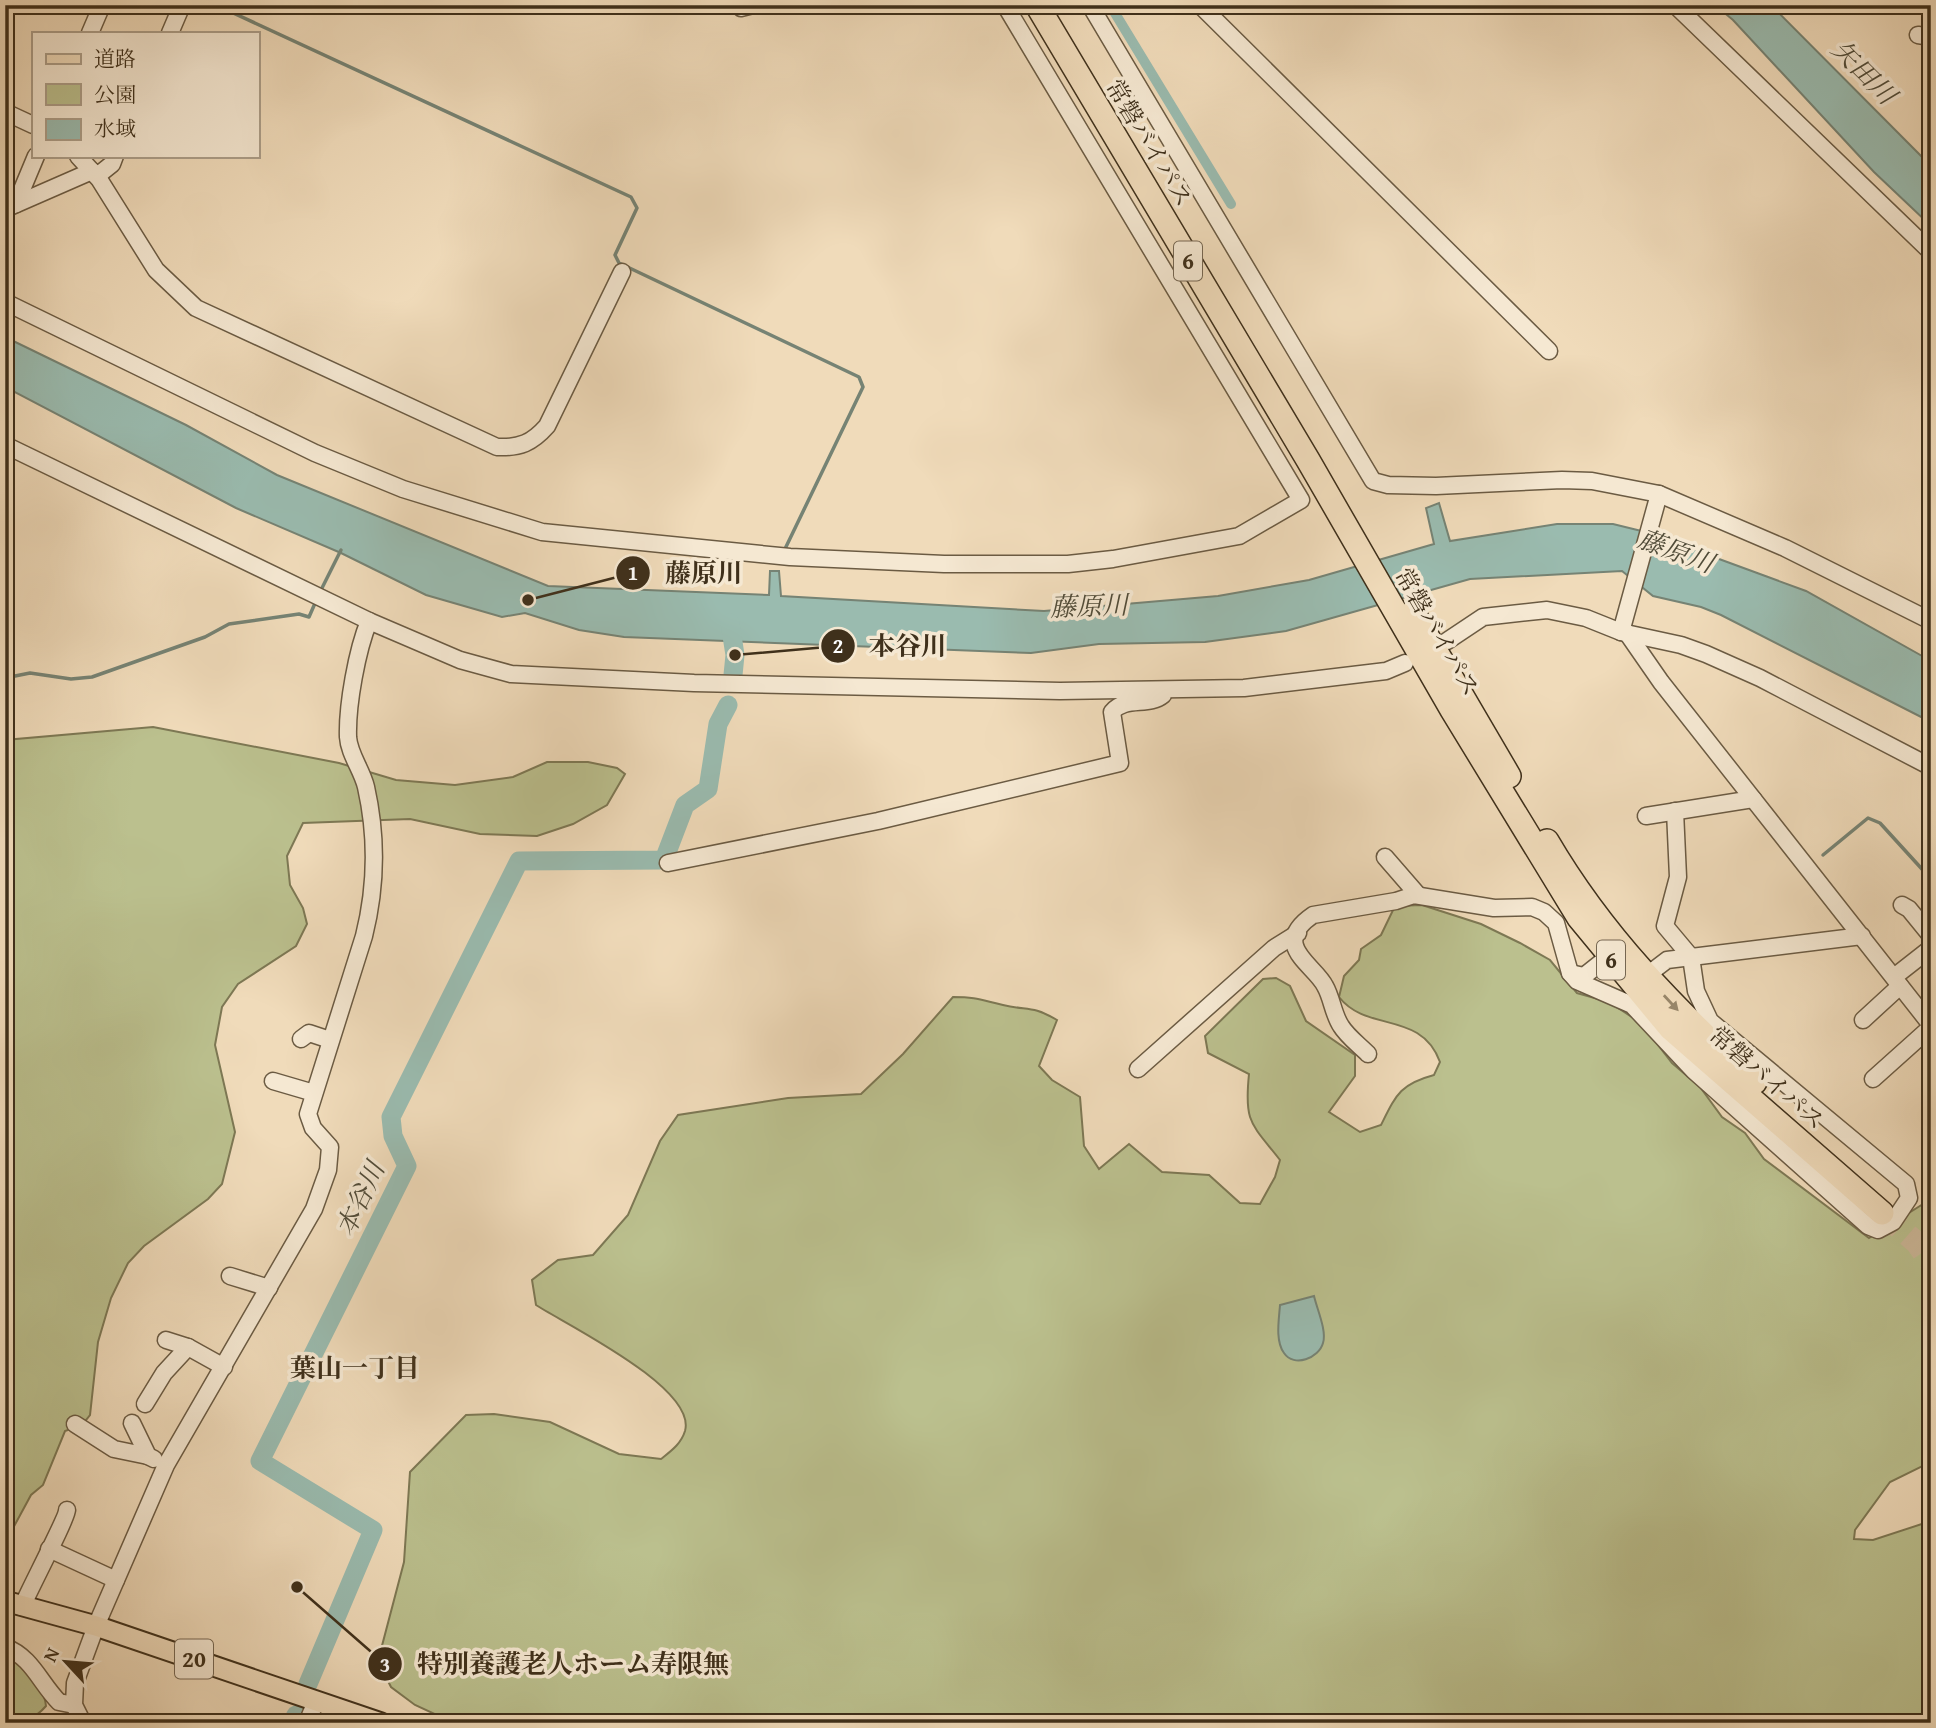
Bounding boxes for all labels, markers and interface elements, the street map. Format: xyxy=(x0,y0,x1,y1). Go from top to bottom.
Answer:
water label: 矢田川 xyxy=(1823,30,1908,115)
legend xyxy=(32,32,259,158)
text: 道路 xyxy=(94,43,136,74)
street label: 常磐バイパス xyxy=(1097,72,1201,213)
text: 公園 xyxy=(94,79,136,110)
text: 水域 xyxy=(94,113,136,144)
road number: 6 xyxy=(1174,242,1202,280)
water label: 藤原川 xyxy=(1633,519,1722,583)
callout: 藤原川 xyxy=(616,550,757,597)
text: 藤原川 xyxy=(665,553,743,592)
text: 1 xyxy=(628,557,638,588)
street label: 常磐バイパス xyxy=(1386,561,1488,703)
water label: 藤原川 xyxy=(1049,585,1132,626)
callout: 本谷川 xyxy=(820,622,961,669)
text: 本谷川 xyxy=(869,626,947,665)
text: 2 xyxy=(833,630,843,661)
road number: 6 xyxy=(1597,940,1625,979)
one-way arrow xyxy=(1662,994,1678,1011)
street label: 常磐バイパス xyxy=(1702,1017,1833,1138)
water label: 本谷川 xyxy=(325,1152,395,1242)
district label: 葉山一丁目 xyxy=(290,1348,420,1387)
north arrow xyxy=(32,1626,102,1696)
road number: 20 xyxy=(175,1640,213,1678)
callout: 特別養護老人ホーム寿限無 xyxy=(368,1641,743,1688)
text: N xyxy=(35,1642,66,1666)
text: 特別養護老人ホーム寿限無 xyxy=(417,1644,729,1683)
text: 3 xyxy=(380,1649,390,1680)

